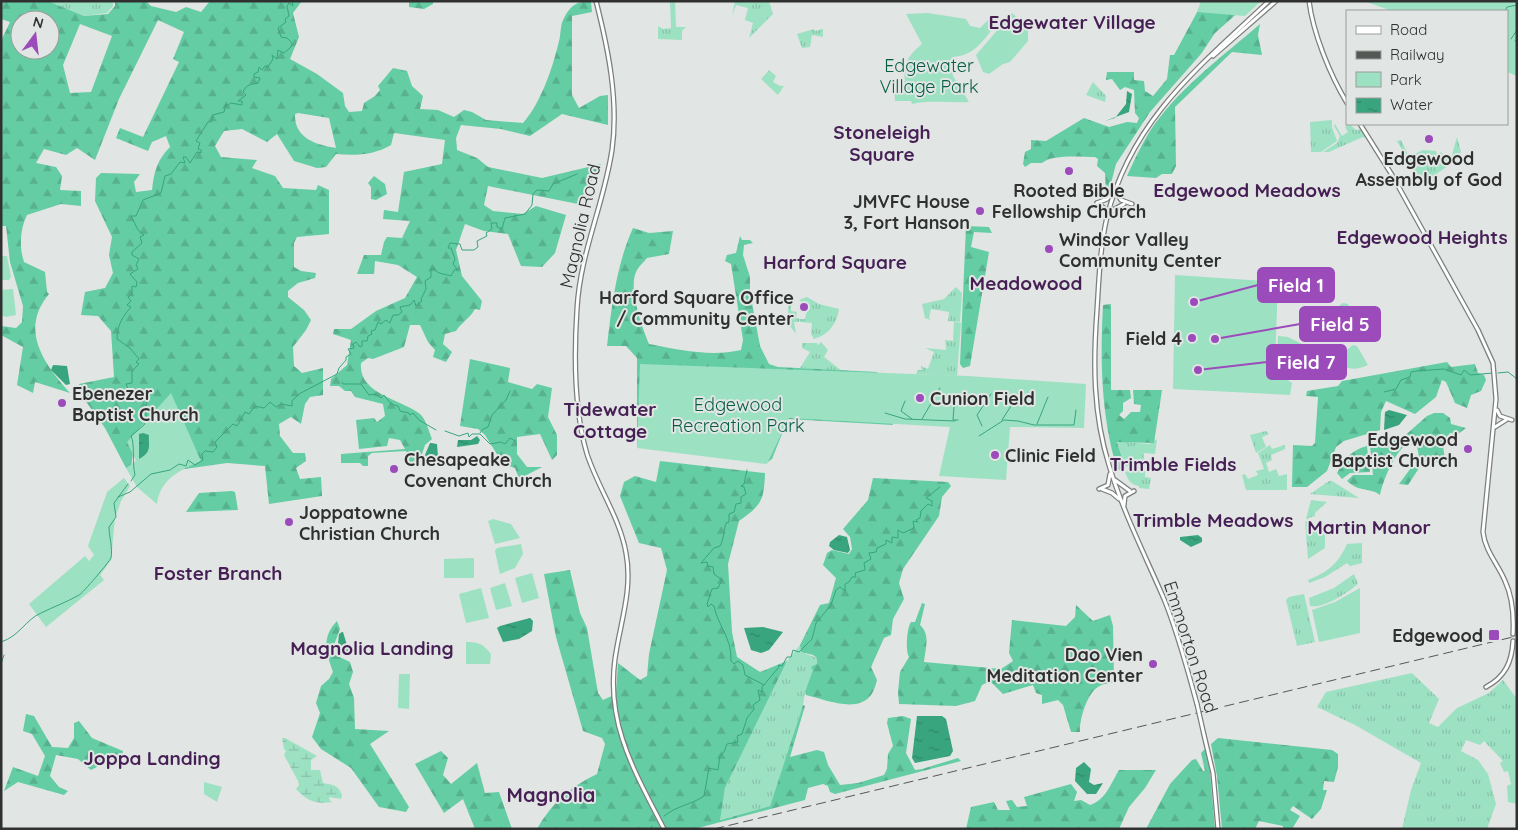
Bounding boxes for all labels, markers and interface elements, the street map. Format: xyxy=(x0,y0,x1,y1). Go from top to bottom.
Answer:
north arrow xyxy=(10,10,60,60)
district label: Edgewater Village xyxy=(988,10,1156,34)
legend xyxy=(1346,10,1508,125)
text: N xyxy=(31,12,46,32)
text: Road xyxy=(1390,20,1427,39)
text: Railway xyxy=(1390,45,1445,64)
park label: Edgewater Village Park xyxy=(879,54,979,98)
text: Park xyxy=(1390,70,1422,89)
text: Water xyxy=(1390,95,1433,114)
district label: Stoneleigh Square xyxy=(833,120,931,166)
marker: Edgewood Assembly of God xyxy=(1423,133,1435,145)
place label: Edgewood Assembly of God xyxy=(1356,147,1502,191)
street label: Magnolia Road xyxy=(555,162,605,290)
marker: Rooted Bible Fellowship Church xyxy=(1063,165,1075,177)
district label: Edgewood Meadows xyxy=(1153,178,1341,202)
place label: Rooted Bible Fellowship Church xyxy=(992,179,1146,223)
place label: JMVFC House 3, Fort Hanson xyxy=(843,190,970,234)
marker: JMVFC House 3, Fort Hanson xyxy=(974,205,986,217)
district label: Edgewood Heights xyxy=(1336,225,1508,249)
place label: Windsor Valley Community Center xyxy=(1059,228,1222,272)
marker: Windsor Valley Community Center xyxy=(1043,243,1055,255)
district label: Harford Square xyxy=(763,250,907,274)
callout: Field 1 xyxy=(1258,268,1334,302)
district label: Meadowood xyxy=(970,271,1082,295)
text: Field 1 xyxy=(1268,273,1324,297)
place label: Harford Square Office / Community Center xyxy=(599,286,794,330)
marker: Harford Square Office / Community Center xyxy=(798,301,810,313)
callout: Field 5 xyxy=(1300,307,1380,341)
text: Field 5 xyxy=(1310,312,1370,336)
place label: Field 4 xyxy=(1125,327,1182,350)
marker: Field 4 xyxy=(1186,332,1198,344)
callout: Field 7 xyxy=(1267,345,1346,379)
text: Field 7 xyxy=(1277,350,1336,374)
place label: Ebenezer Baptist Church xyxy=(72,382,199,426)
place label: Cunion Field xyxy=(930,387,1035,410)
marker: Cunion Field xyxy=(914,392,926,404)
park label: Edgewood Recreation Park xyxy=(671,393,805,437)
marker: Ebenezer Baptist Church xyxy=(56,397,68,409)
district label: Tidewater Cottage xyxy=(563,397,657,443)
place label: Edgewood Baptist Church xyxy=(1331,428,1458,472)
marker: Edgewood Baptist Church xyxy=(1462,443,1474,455)
place label: Clinic Field xyxy=(1005,444,1096,467)
place label: Chesapeake Covenant Church xyxy=(404,448,552,492)
marker: Clinic Field xyxy=(989,449,1001,461)
district label: Trimble Fields xyxy=(1110,452,1236,476)
marker: Chesapeake Covenant Church xyxy=(388,463,400,475)
place label: Joppatowne Christian Church xyxy=(299,501,440,545)
district label: Trimble Meadows xyxy=(1133,508,1293,532)
district label: Martin Manor xyxy=(1307,515,1431,539)
marker: Joppatowne Christian Church xyxy=(283,516,295,528)
district label: Foster Branch xyxy=(154,561,282,585)
street label: Emmorton Road xyxy=(1159,578,1223,716)
place label: Edgewood xyxy=(1392,624,1483,647)
marker: Edgewood xyxy=(1487,628,1501,642)
district label: Magnolia Landing xyxy=(290,636,454,660)
place label: Dao Vien Meditation Center xyxy=(986,643,1143,687)
marker: Dao Vien Meditation Center xyxy=(1147,658,1159,670)
district label: Joppa Landing xyxy=(83,746,221,770)
district label: Magnolia xyxy=(507,782,595,807)

